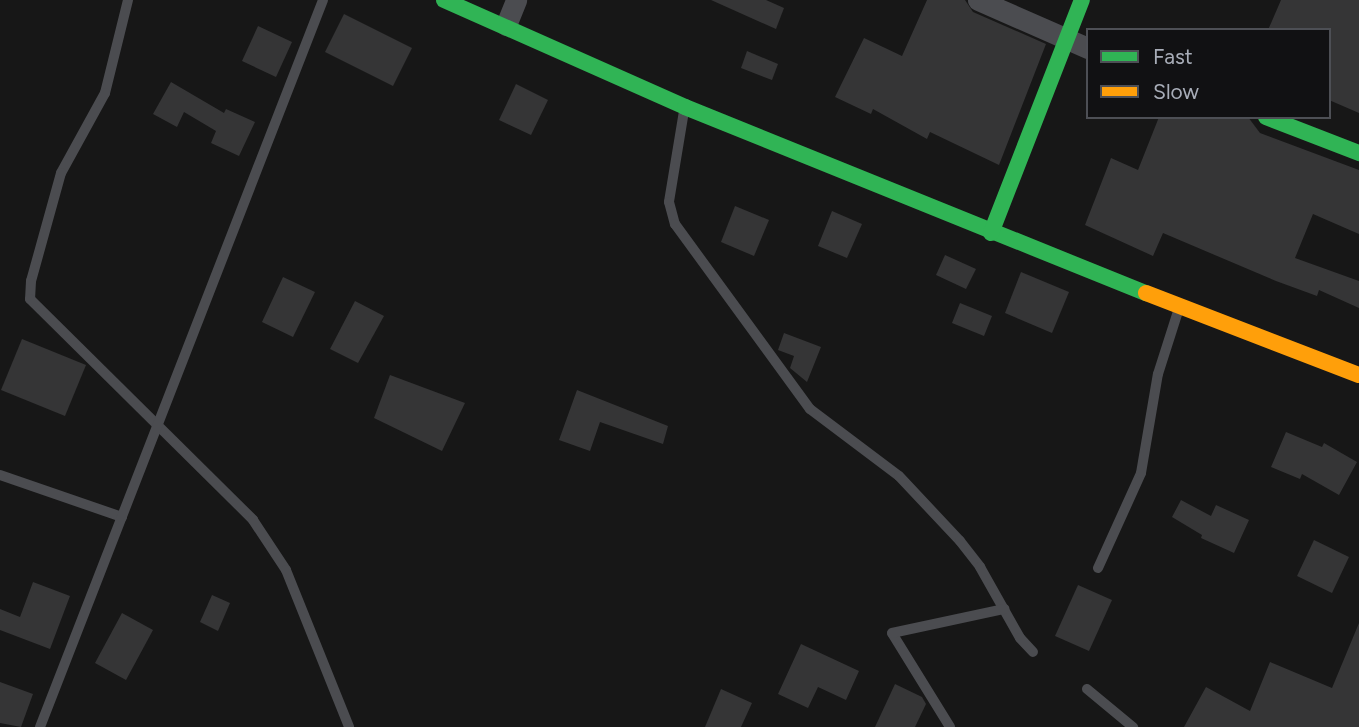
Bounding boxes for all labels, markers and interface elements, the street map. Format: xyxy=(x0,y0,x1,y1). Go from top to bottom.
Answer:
legend xyxy=(1086,28,1331,119)
text: Fast xyxy=(1153,44,1193,69)
text: Slow xyxy=(1153,79,1199,104)

